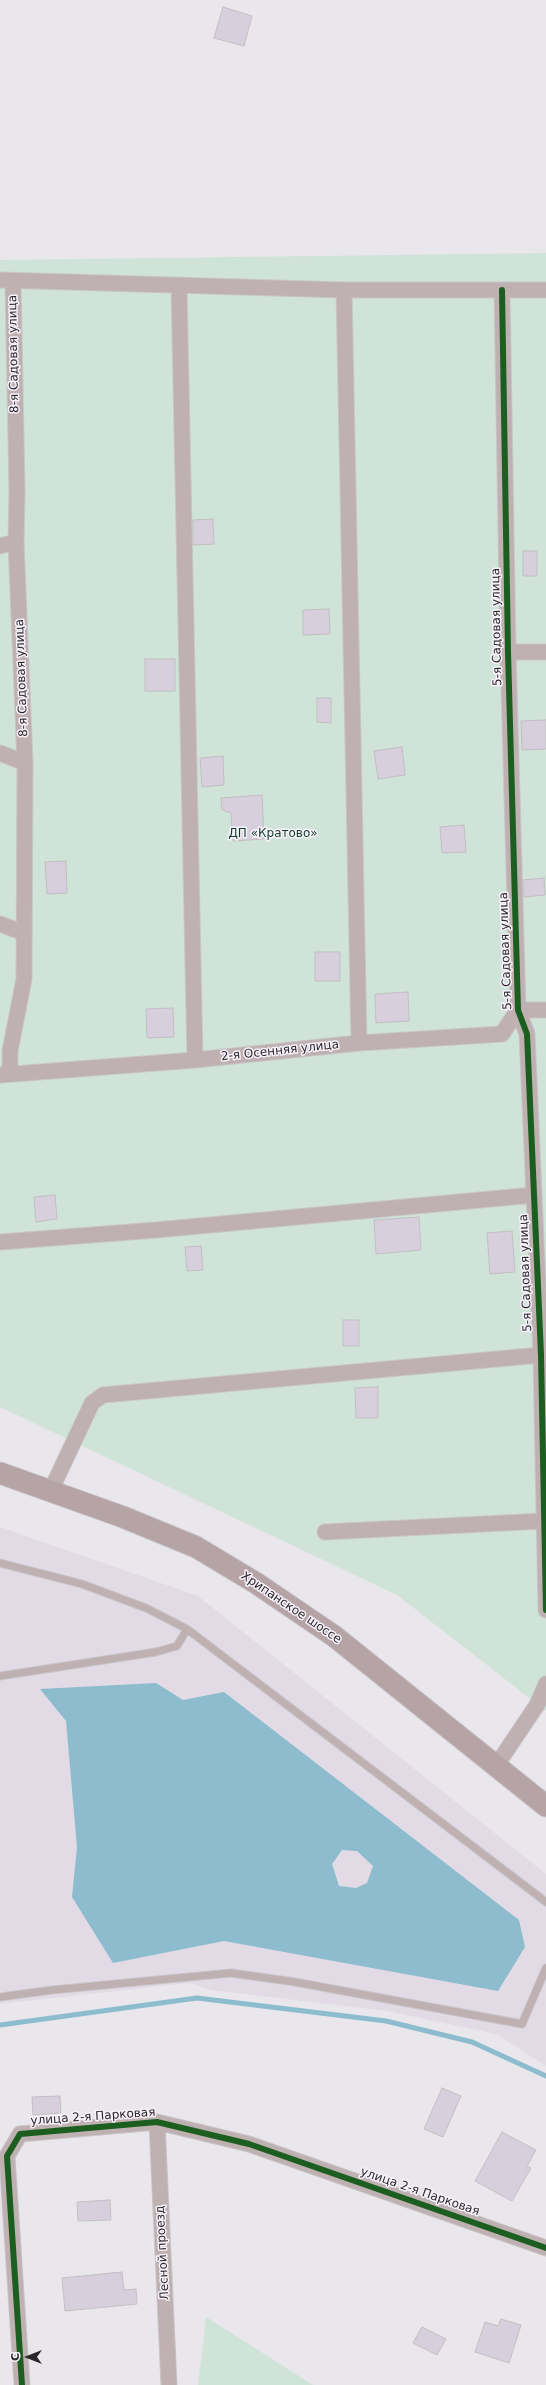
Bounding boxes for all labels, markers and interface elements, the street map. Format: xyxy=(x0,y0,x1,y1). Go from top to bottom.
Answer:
street label: 8-я Садовая улица xyxy=(6,295,22,413)
street label: 5-я Садовая улица xyxy=(489,568,505,686)
street label: 8-я Садовая улица xyxy=(13,619,31,737)
park label: ДП «Кратово» xyxy=(228,827,318,841)
street label: 5-я Садовая улица xyxy=(497,892,515,1010)
street label: 2-я Осенняя улица xyxy=(220,1038,340,1064)
street label: 5-я Садовая улица xyxy=(517,1214,535,1332)
street label: Хрипанское шоссе xyxy=(238,1569,344,1647)
street label: улица 2-я Парковая xyxy=(30,2105,156,2129)
street label: улица 2-я Парковая xyxy=(358,2165,482,2219)
street label: Лесной проезд xyxy=(153,2205,173,2301)
north arrow xyxy=(8,2337,48,2377)
text: С xyxy=(9,2353,22,2361)

